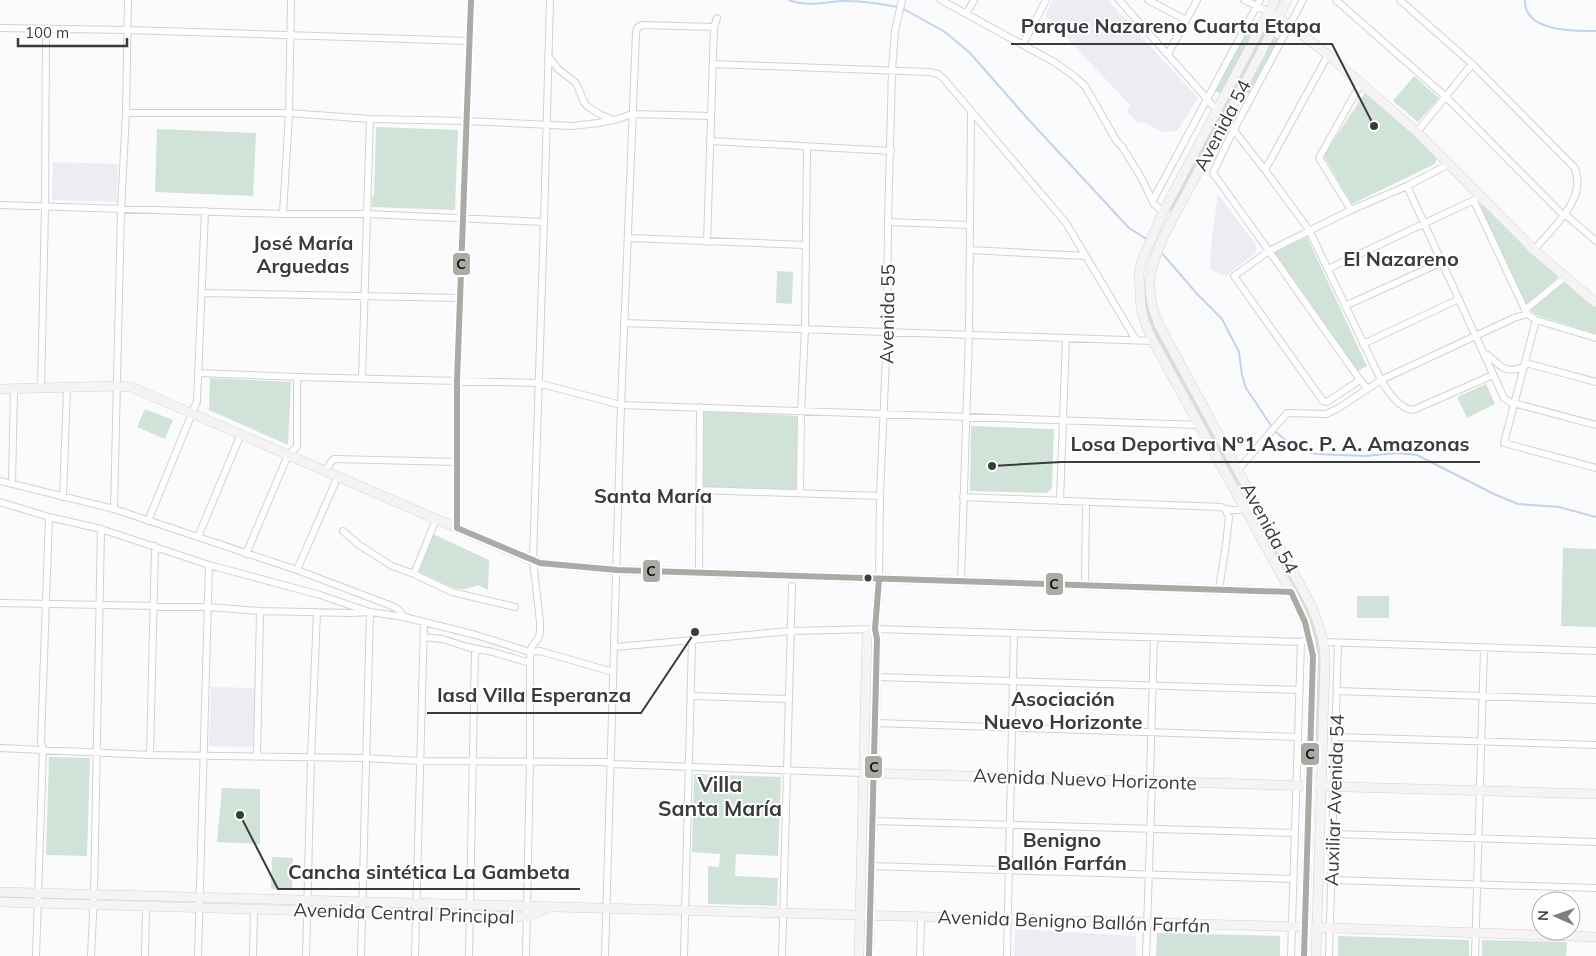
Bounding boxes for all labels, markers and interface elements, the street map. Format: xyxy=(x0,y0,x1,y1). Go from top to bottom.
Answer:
callout: Parque Nazareno Cuarta Etapa xyxy=(1011,9,1332,44)
text: Parque Nazareno Cuarta Etapa xyxy=(1021,13,1321,38)
scale bar xyxy=(18,15,126,47)
text: 100 m xyxy=(25,23,69,42)
street label: Avenida 54 xyxy=(1188,75,1256,175)
district label: José María Arguedas xyxy=(253,230,353,278)
district label: El Nazareno xyxy=(1343,246,1459,271)
line badge: C xyxy=(452,252,471,276)
text: C xyxy=(456,255,466,273)
street label: Avenida 55 xyxy=(874,264,900,364)
callout: Losa Deportiva N°1 Asoc. P. A. Amazonas xyxy=(1061,427,1480,462)
text: Losa Deportiva N°1 Asoc. P. A. Amazonas xyxy=(1070,431,1470,456)
street label: Avenida 54 xyxy=(1236,478,1304,578)
district label: Santa María xyxy=(594,483,712,508)
line badge: C xyxy=(642,559,661,583)
text: C xyxy=(646,562,656,580)
line badge: C xyxy=(1045,572,1064,596)
unlabelled marker xyxy=(863,573,873,583)
text: C xyxy=(1049,575,1059,593)
callout: Iasd Villa Esperanza xyxy=(427,678,641,713)
text: Iasd Villa Esperanza xyxy=(437,682,631,707)
district label: Asociación Nuevo Horizonte xyxy=(984,686,1142,734)
street label: Auxiliar Avenida 54 xyxy=(1319,714,1349,886)
line badge: C xyxy=(1300,742,1320,766)
text: C xyxy=(1305,745,1315,763)
line badge: C xyxy=(864,755,883,779)
text: C xyxy=(869,758,879,776)
street label: Avenida Nuevo Horizonte xyxy=(973,763,1197,795)
district label: Villa Santa María xyxy=(658,771,782,821)
district label: Benigno Ballón Farfán xyxy=(997,827,1127,875)
callout: Cancha sintética La Gambeta xyxy=(278,854,580,889)
text: Cancha sintética La Gambeta xyxy=(288,859,570,884)
north arrow xyxy=(1531,891,1581,941)
street label: Avenida Central Principal xyxy=(293,897,515,929)
street label: Avenida Benigno Ballón Farfán xyxy=(937,904,1211,938)
text: N xyxy=(1534,910,1552,921)

